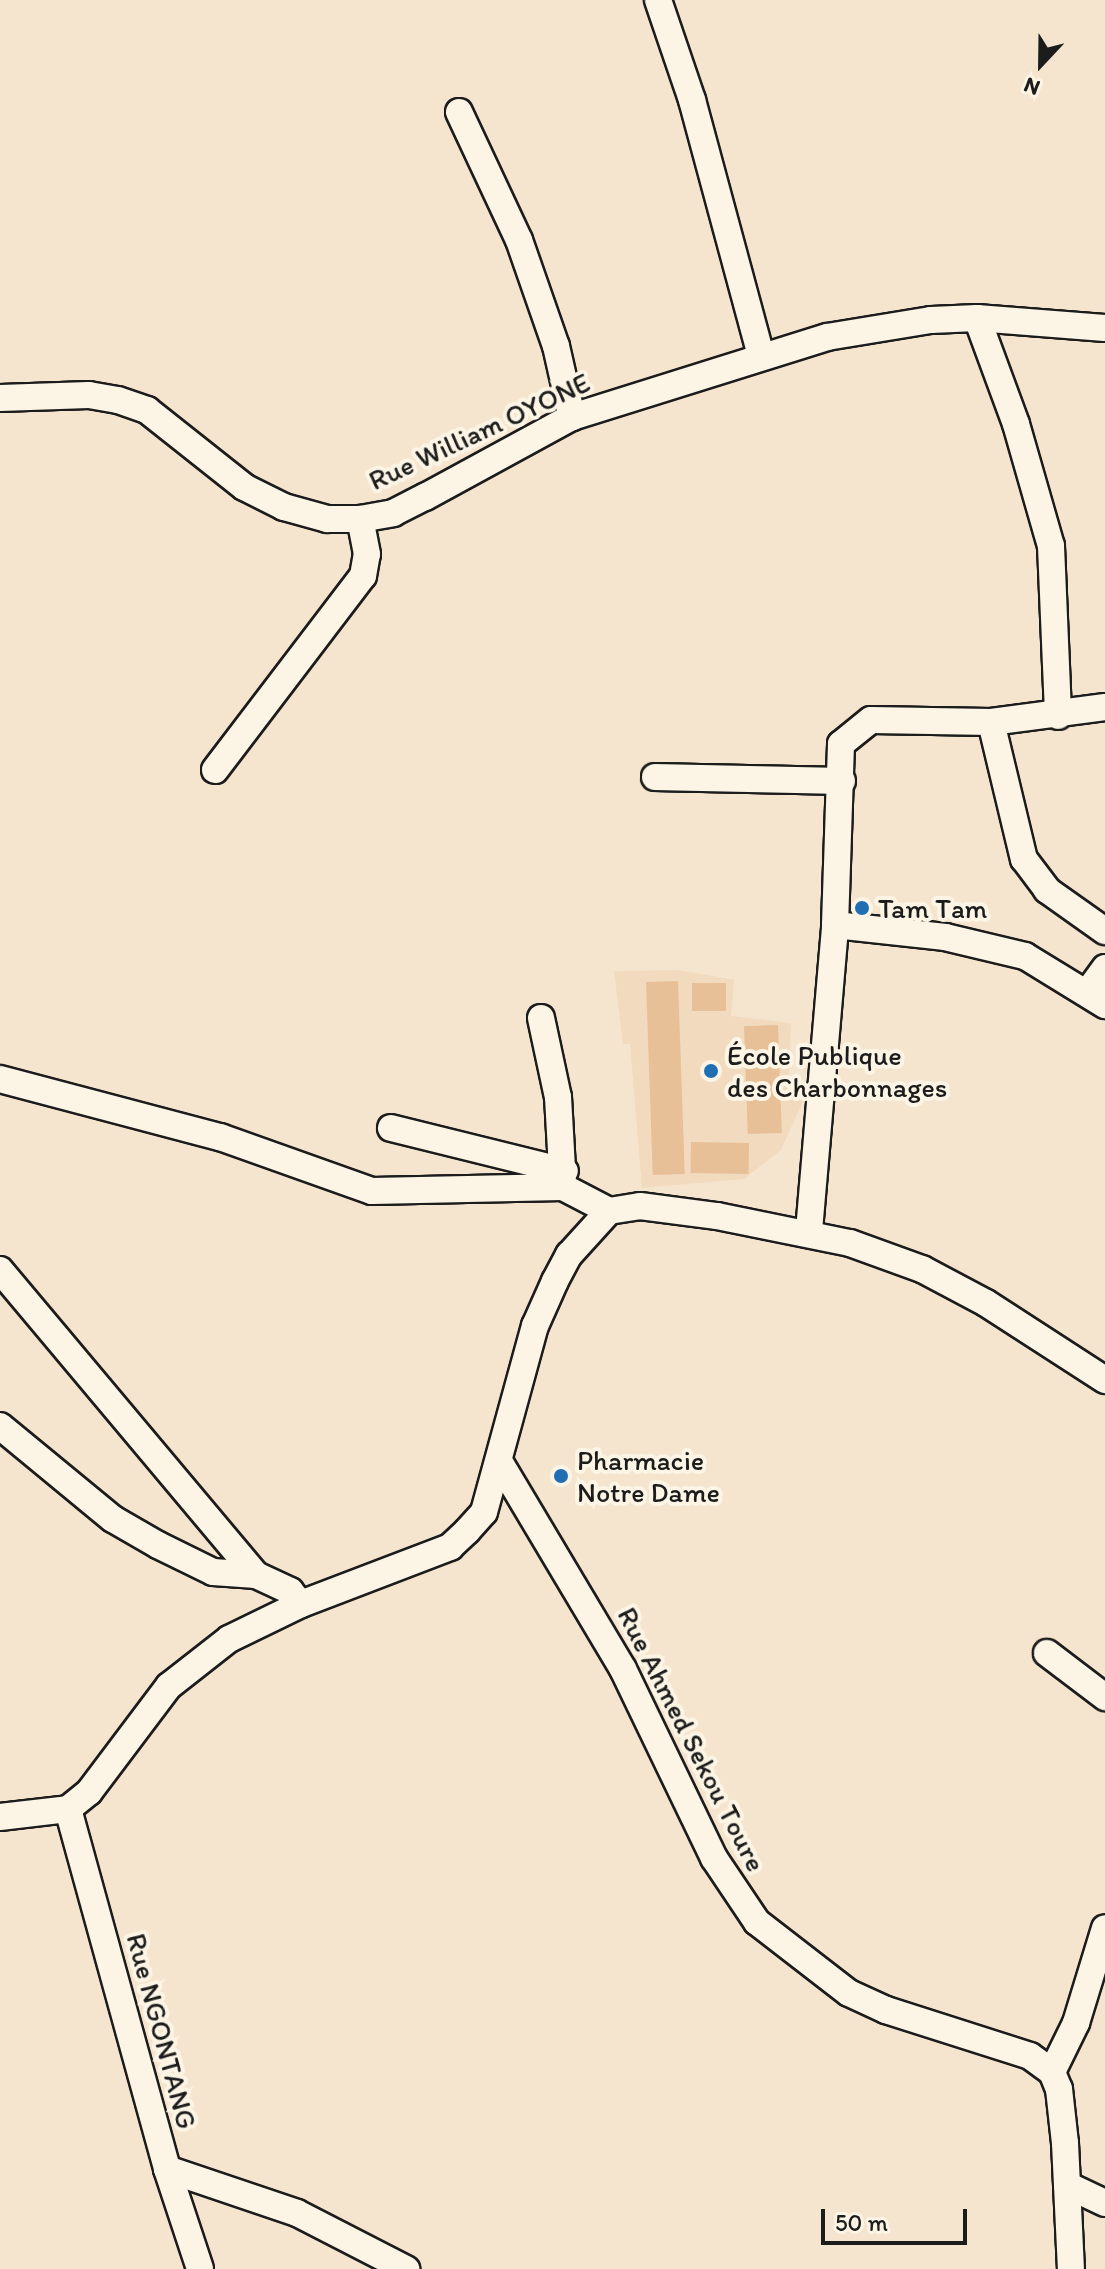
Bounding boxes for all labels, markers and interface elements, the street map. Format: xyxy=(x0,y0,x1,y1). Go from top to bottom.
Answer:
north arrow xyxy=(1001,24,1081,104)
text: N xyxy=(1020,71,1044,102)
street label: Rue William OYONE xyxy=(363,365,595,497)
place label: Tam Tam xyxy=(878,891,986,925)
marker: Tam Tam xyxy=(853,899,871,917)
place label: École Publique des Charbonnages xyxy=(727,1038,947,1104)
marker: École Publique des Charbonnages xyxy=(702,1062,720,1080)
place label: Pharmacie Notre Dame xyxy=(577,1443,721,1509)
marker: Pharmacie Notre Dame xyxy=(552,1467,570,1485)
street label: Rue Ahmed Sekou Toure xyxy=(611,1603,773,1875)
street label: Rue NGONTANG xyxy=(120,1929,204,2133)
scale bar xyxy=(825,2193,971,2243)
text: 50 m xyxy=(835,2208,888,2237)

